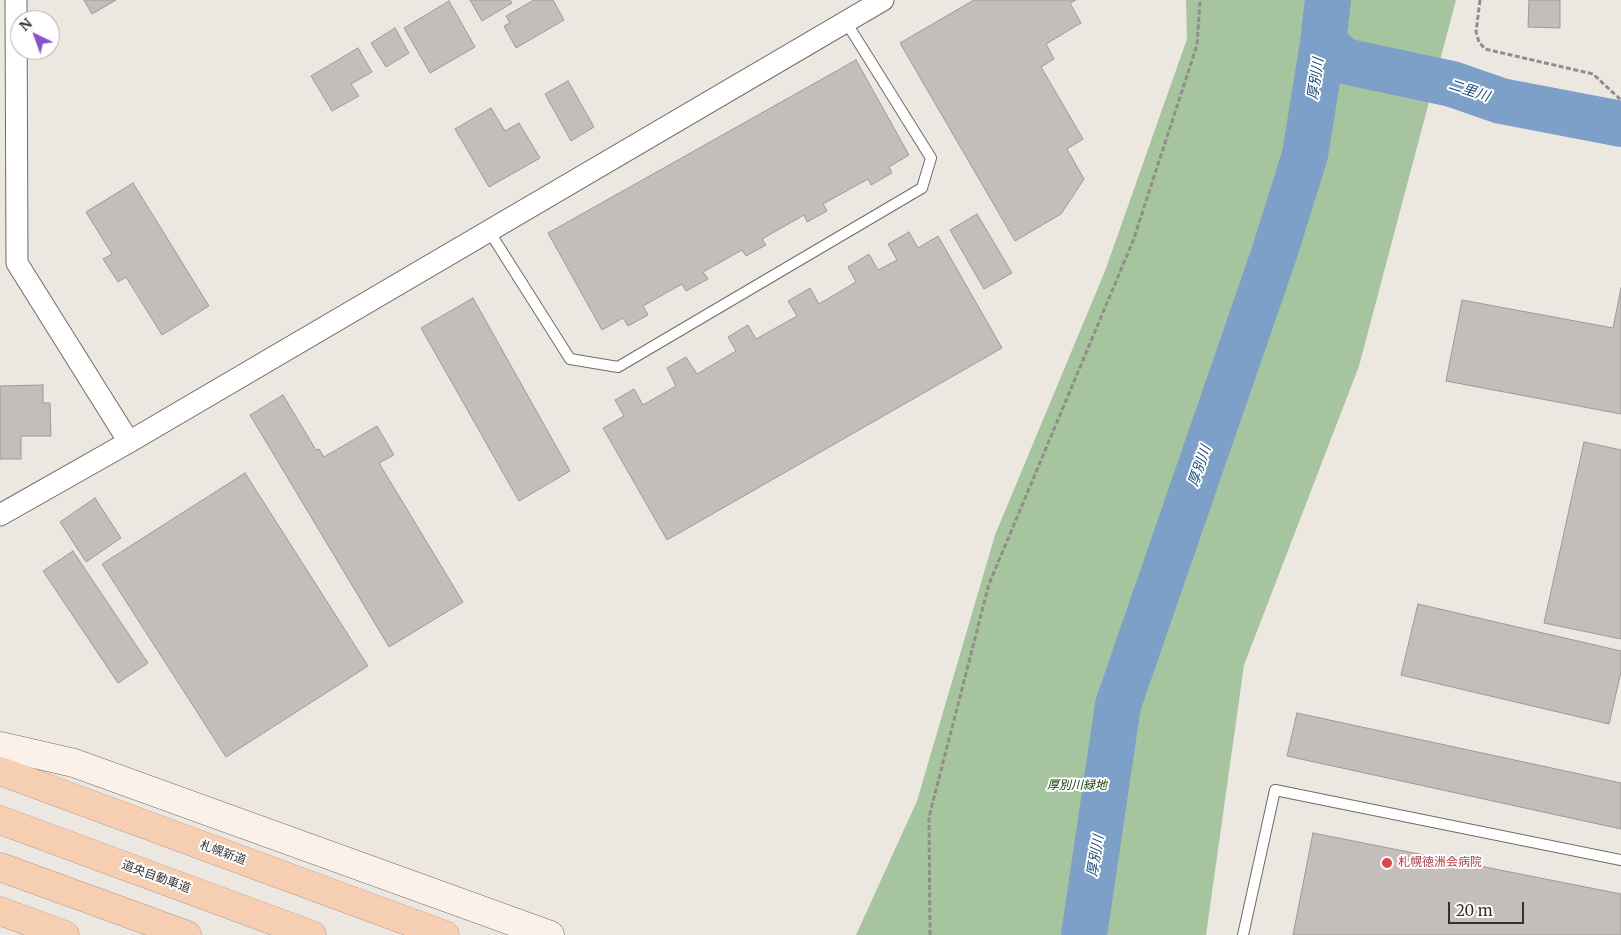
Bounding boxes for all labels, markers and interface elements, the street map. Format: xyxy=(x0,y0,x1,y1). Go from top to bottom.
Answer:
north arrow xyxy=(10,10,60,60)
text: N xyxy=(15,14,36,35)
water label: 厚別川 xyxy=(1305,57,1327,101)
water label: 二里川 xyxy=(1446,77,1492,105)
water label: 厚別川 xyxy=(1185,443,1215,489)
park label: 厚別川緑地 xyxy=(1047,779,1107,793)
water label: 厚別川 xyxy=(1084,834,1108,878)
street label: 札幌新道 xyxy=(198,838,248,868)
marker: 札幌徳洲会病院 xyxy=(1380,856,1394,870)
place label: 札幌徳洲会病院 xyxy=(1398,856,1482,870)
street label: 道央自動車道 xyxy=(120,858,192,896)
scale bar xyxy=(1451,892,1527,924)
text: 20 m xyxy=(1456,901,1493,920)

